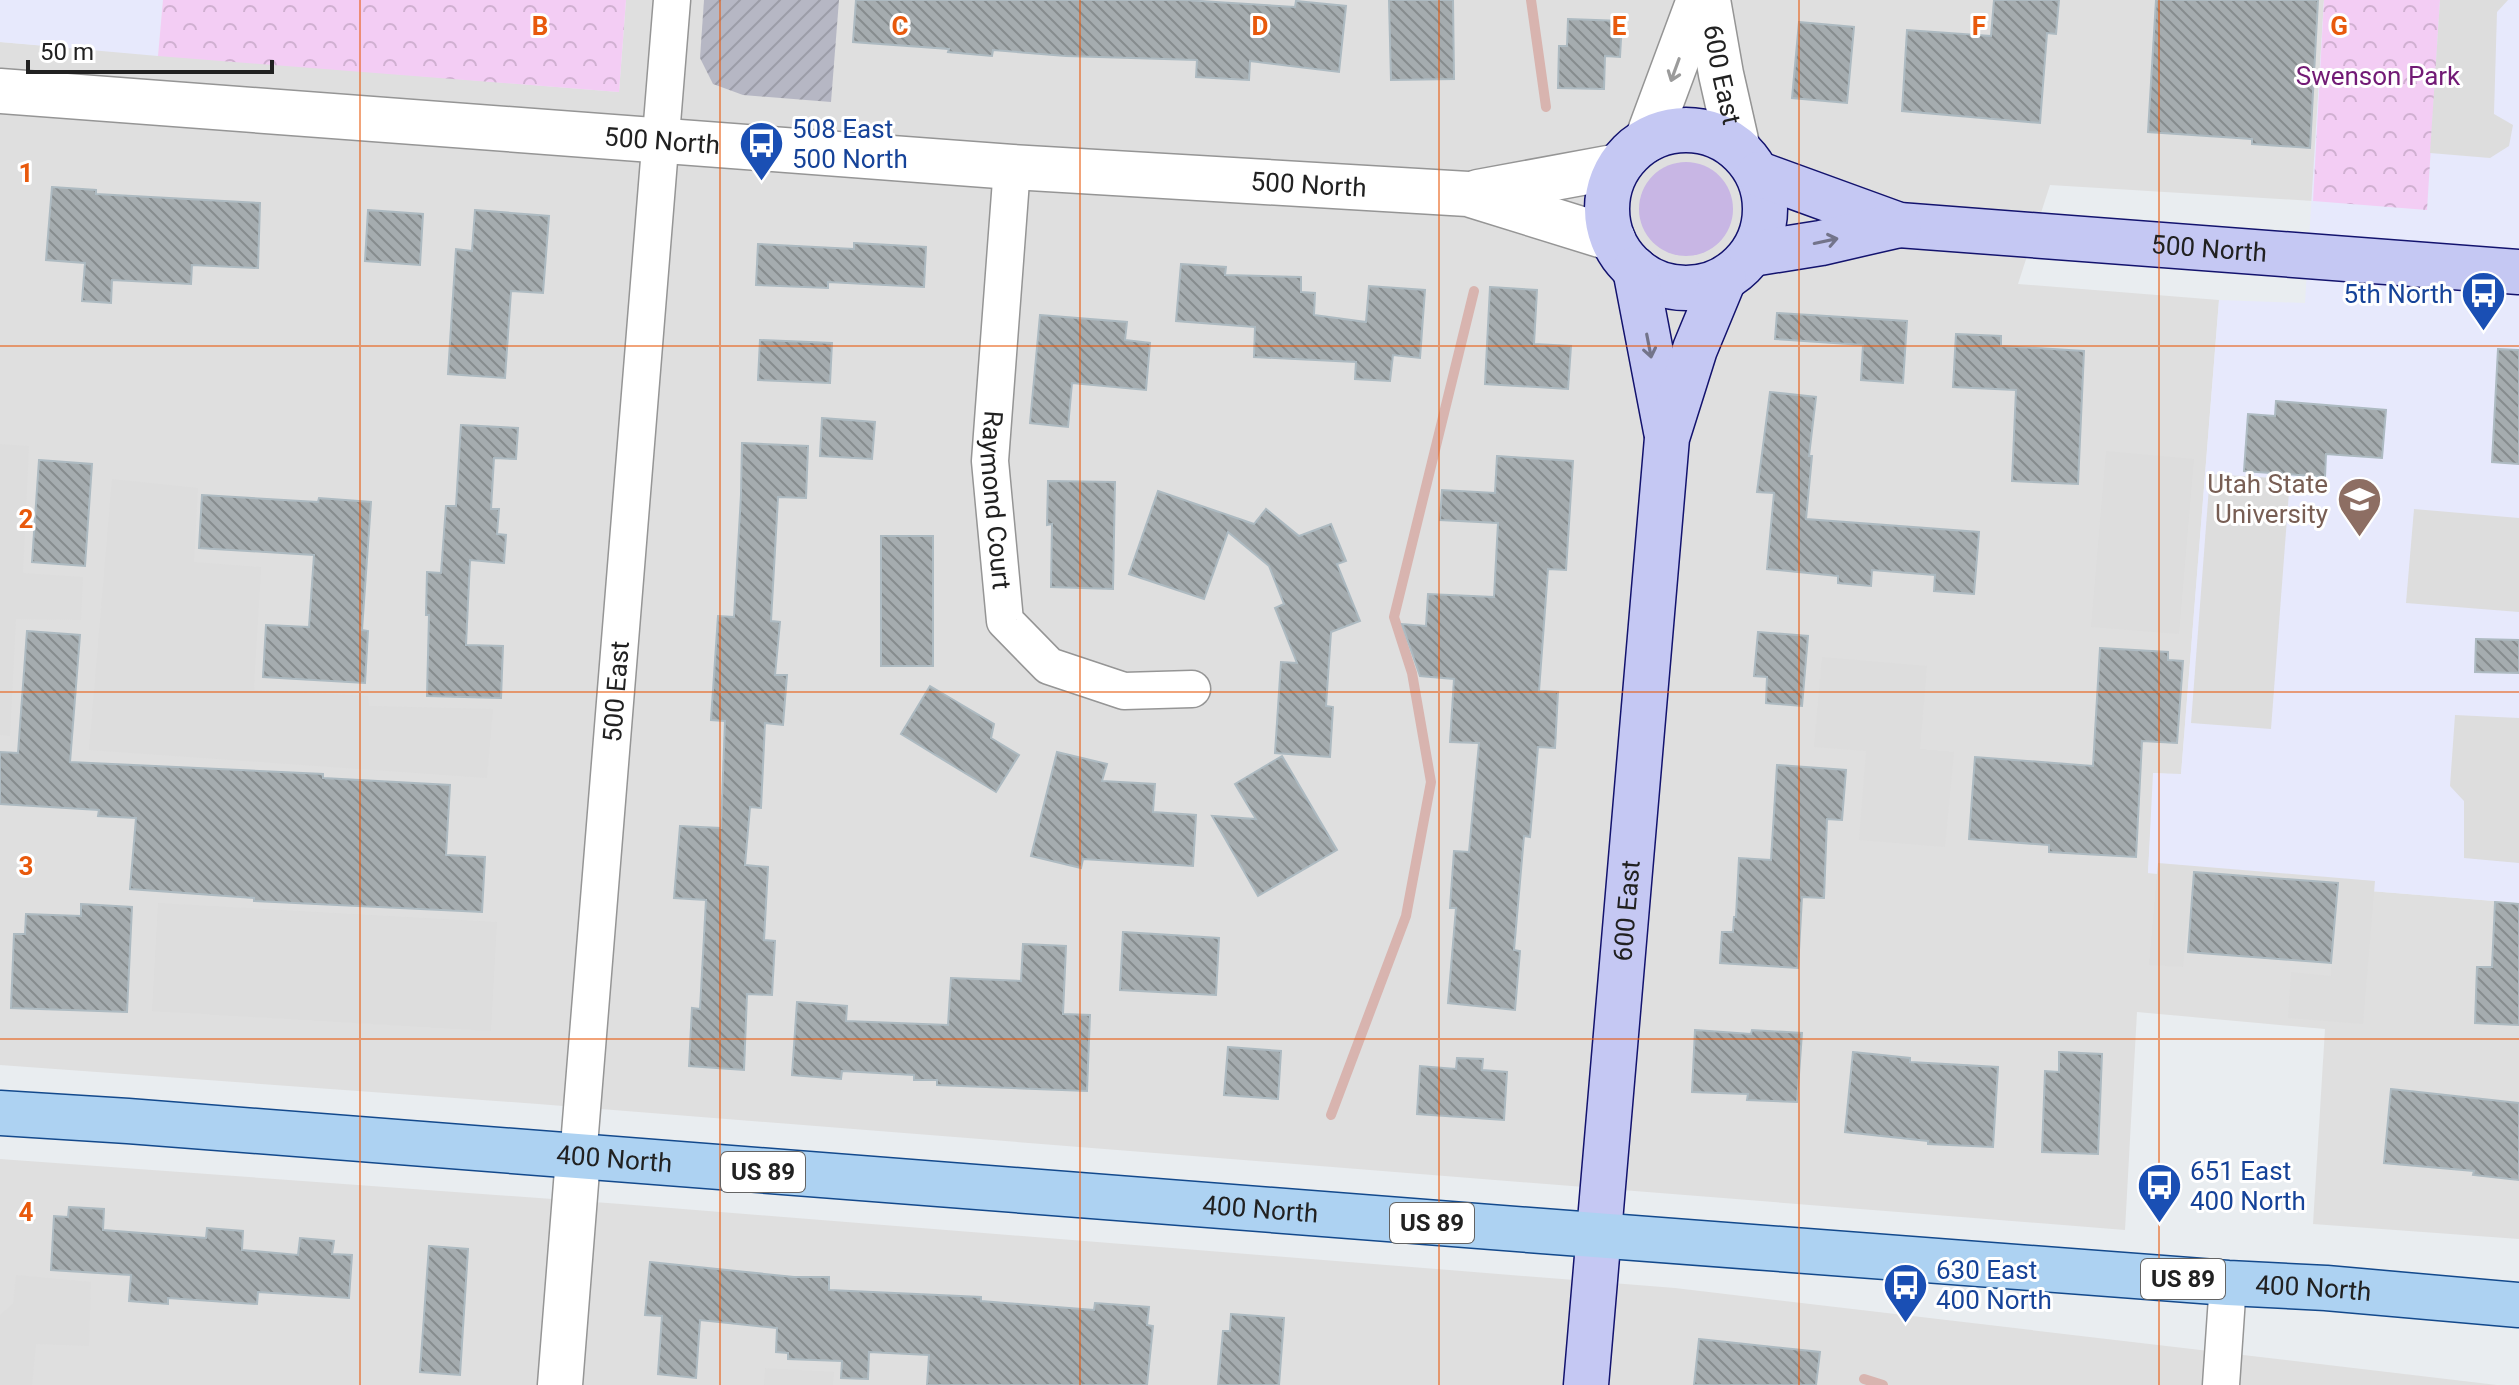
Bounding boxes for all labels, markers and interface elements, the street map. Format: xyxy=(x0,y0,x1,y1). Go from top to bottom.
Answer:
text: B xyxy=(532,11,548,41)
text: C xyxy=(891,11,909,41)
text: D xyxy=(1252,11,1268,41)
text: E xyxy=(1612,11,1627,41)
text: F xyxy=(1972,11,1986,41)
text: G xyxy=(2330,11,2348,41)
street label: 600 East xyxy=(1698,22,1747,128)
scale bar xyxy=(28,24,272,74)
text: 50 m xyxy=(40,38,94,66)
one-way arrow xyxy=(1666,57,1681,82)
park label: Swenson Park xyxy=(2296,61,2461,91)
place label: 508 East 500 North xyxy=(792,114,908,174)
bus stop icon: 508 East 500 North xyxy=(737,120,785,183)
street label: 500 North xyxy=(603,121,721,160)
text: 1 xyxy=(19,158,33,188)
street label: 500 North xyxy=(1250,166,1367,203)
street label: 500 North xyxy=(2150,229,2268,268)
one-way arrow xyxy=(1812,233,1838,248)
bus stop icon: 5th North xyxy=(2460,270,2508,333)
place label: 5th North xyxy=(2343,279,2453,309)
one-way arrow xyxy=(1643,333,1658,358)
street label: Raymond Court xyxy=(974,409,1017,591)
place label: Utah State University xyxy=(2207,469,2328,529)
school or university icon: Utah State University xyxy=(2335,475,2383,538)
text: 2 xyxy=(19,504,33,534)
street label: 500 East xyxy=(597,640,635,743)
text: 3 xyxy=(19,851,33,881)
street label: 600 East xyxy=(1607,859,1646,962)
street label: 400 North xyxy=(555,1139,673,1178)
road number: US 89 xyxy=(721,1152,805,1192)
place label: 651 East 400 North xyxy=(2190,1156,2306,1216)
bus stop icon: 651 East 400 North xyxy=(2135,1162,2183,1225)
street label: 400 North xyxy=(1201,1190,1319,1229)
text: 4 xyxy=(19,1197,34,1227)
road number: US 89 xyxy=(1390,1203,1474,1243)
place label: 630 East 400 North xyxy=(1936,1255,2052,1315)
road number: US 89 xyxy=(2141,1259,2225,1299)
bus stop icon: 630 East 400 North xyxy=(1881,1261,1929,1324)
street label: 400 North xyxy=(2255,1269,2373,1307)

